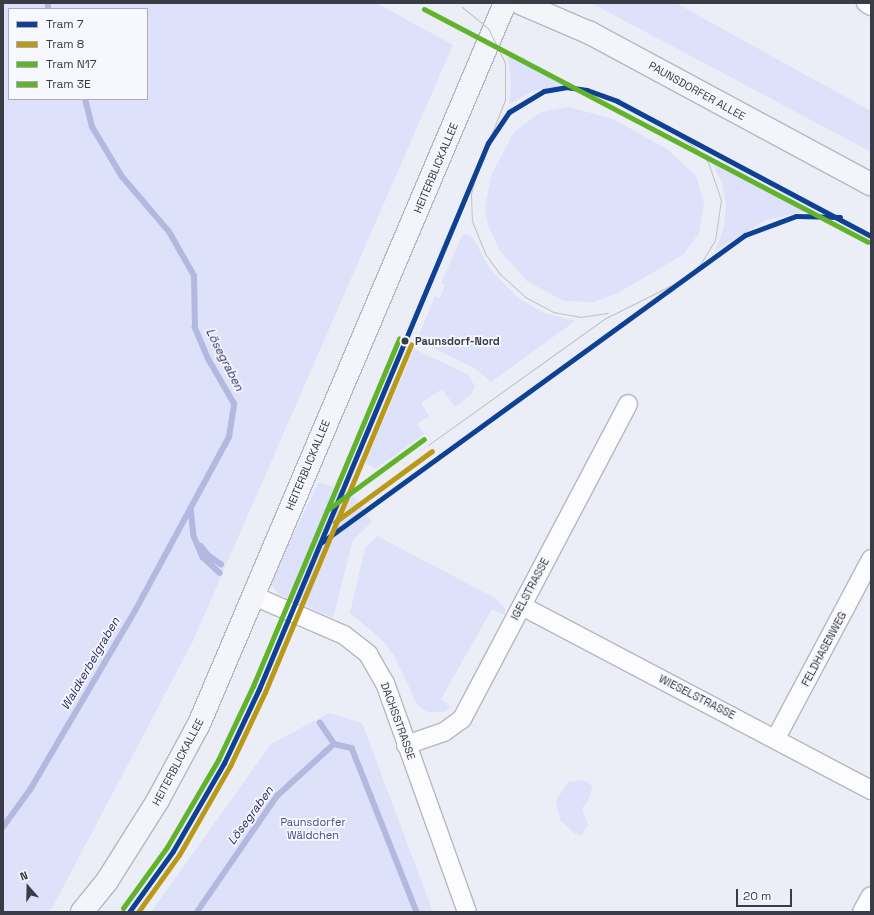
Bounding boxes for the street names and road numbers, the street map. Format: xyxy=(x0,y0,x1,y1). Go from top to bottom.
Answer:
street label: PAUNSDORFER ALLEE xyxy=(646,59,748,123)
street label: HEITERBLICKALLEE xyxy=(411,121,461,215)
street label: HEITERBLICKALLEE xyxy=(283,418,333,512)
street label: IGELSTRASSE xyxy=(508,556,552,622)
street label: FELDHASENWEG xyxy=(799,609,849,689)
street label: WIESELSTRASSE xyxy=(657,672,737,722)
street label: DACHSSTRASSE xyxy=(378,680,418,762)
street label: HEITERBLICKALLEE xyxy=(149,716,207,808)

